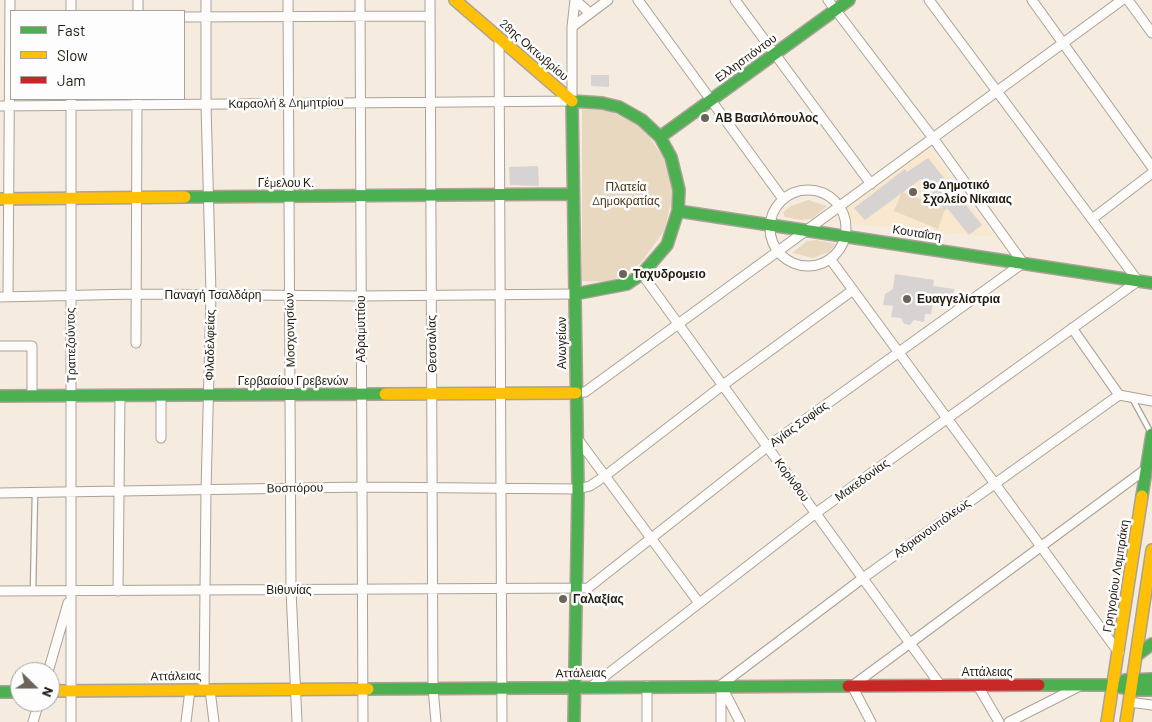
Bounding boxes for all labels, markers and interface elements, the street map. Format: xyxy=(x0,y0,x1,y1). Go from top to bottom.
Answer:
legend xyxy=(10,10,185,100)
street label: 28ης Οκτωβρίου xyxy=(497,16,571,84)
text: Fast xyxy=(57,21,85,39)
street label: Ελλησπόντου xyxy=(713,31,779,85)
text: Slow xyxy=(57,46,88,64)
text: Jam xyxy=(57,71,86,89)
street label: Καραολή & Δημητρίου xyxy=(228,95,344,111)
place label: ΑΒ Βασιλόπουλος xyxy=(715,111,819,125)
marker: ΑΒ Βασιλόπουλος xyxy=(699,112,711,124)
street label: Γέμελου Κ. xyxy=(258,176,314,190)
place label: 9o Δημοτικό Σχολείο Νίκαιας xyxy=(923,178,1012,206)
park label: Πλατεία Δημοκρατίας xyxy=(592,180,660,208)
marker: 9o Δημοτικό Σχολείο Νίκαιας xyxy=(907,186,919,198)
street label: Κουταΐση xyxy=(892,222,942,244)
place label: Ταχυδρομειο xyxy=(633,267,706,281)
marker: Ταχυδρομειο xyxy=(617,268,629,280)
street label: Παναγή Τσαλδάρη xyxy=(165,288,261,302)
street label: Μοσχονησίων xyxy=(282,292,298,368)
place label: Ευαγγελίστρια xyxy=(917,292,1000,306)
marker: Ευαγγελίστρια xyxy=(901,293,913,305)
street label: Αδραμυττίου xyxy=(354,296,368,362)
street label: Τραπεζούντος xyxy=(63,307,79,383)
street label: Φιλαδελφείας xyxy=(202,309,218,381)
street label: Θεσσαλίας xyxy=(424,315,440,373)
street label: Ανωγείων xyxy=(555,317,569,369)
street label: Γερβασίου Γρεβενών xyxy=(238,374,348,388)
street label: Αγίας Σοφίας xyxy=(767,398,831,450)
street label: Κορίνθου xyxy=(771,456,813,504)
street label: Μακεδονίας xyxy=(832,456,892,504)
street label: Βοσπόρου xyxy=(267,480,323,496)
street label: Αδριανουπόλεως xyxy=(891,495,973,561)
street label: Γρηγορίου Λαμπράκη xyxy=(1100,519,1132,633)
street label: Βιθυνίας xyxy=(266,583,312,597)
place label: Γαλαξίας xyxy=(573,592,624,606)
marker: Γαλαξίας xyxy=(557,593,569,605)
north arrow xyxy=(10,662,60,712)
street label: Αττάλειας xyxy=(555,665,607,681)
street label: Αττάλειας xyxy=(962,665,1012,679)
street label: Αττάλειας xyxy=(150,668,202,684)
text: N xyxy=(39,685,58,700)

